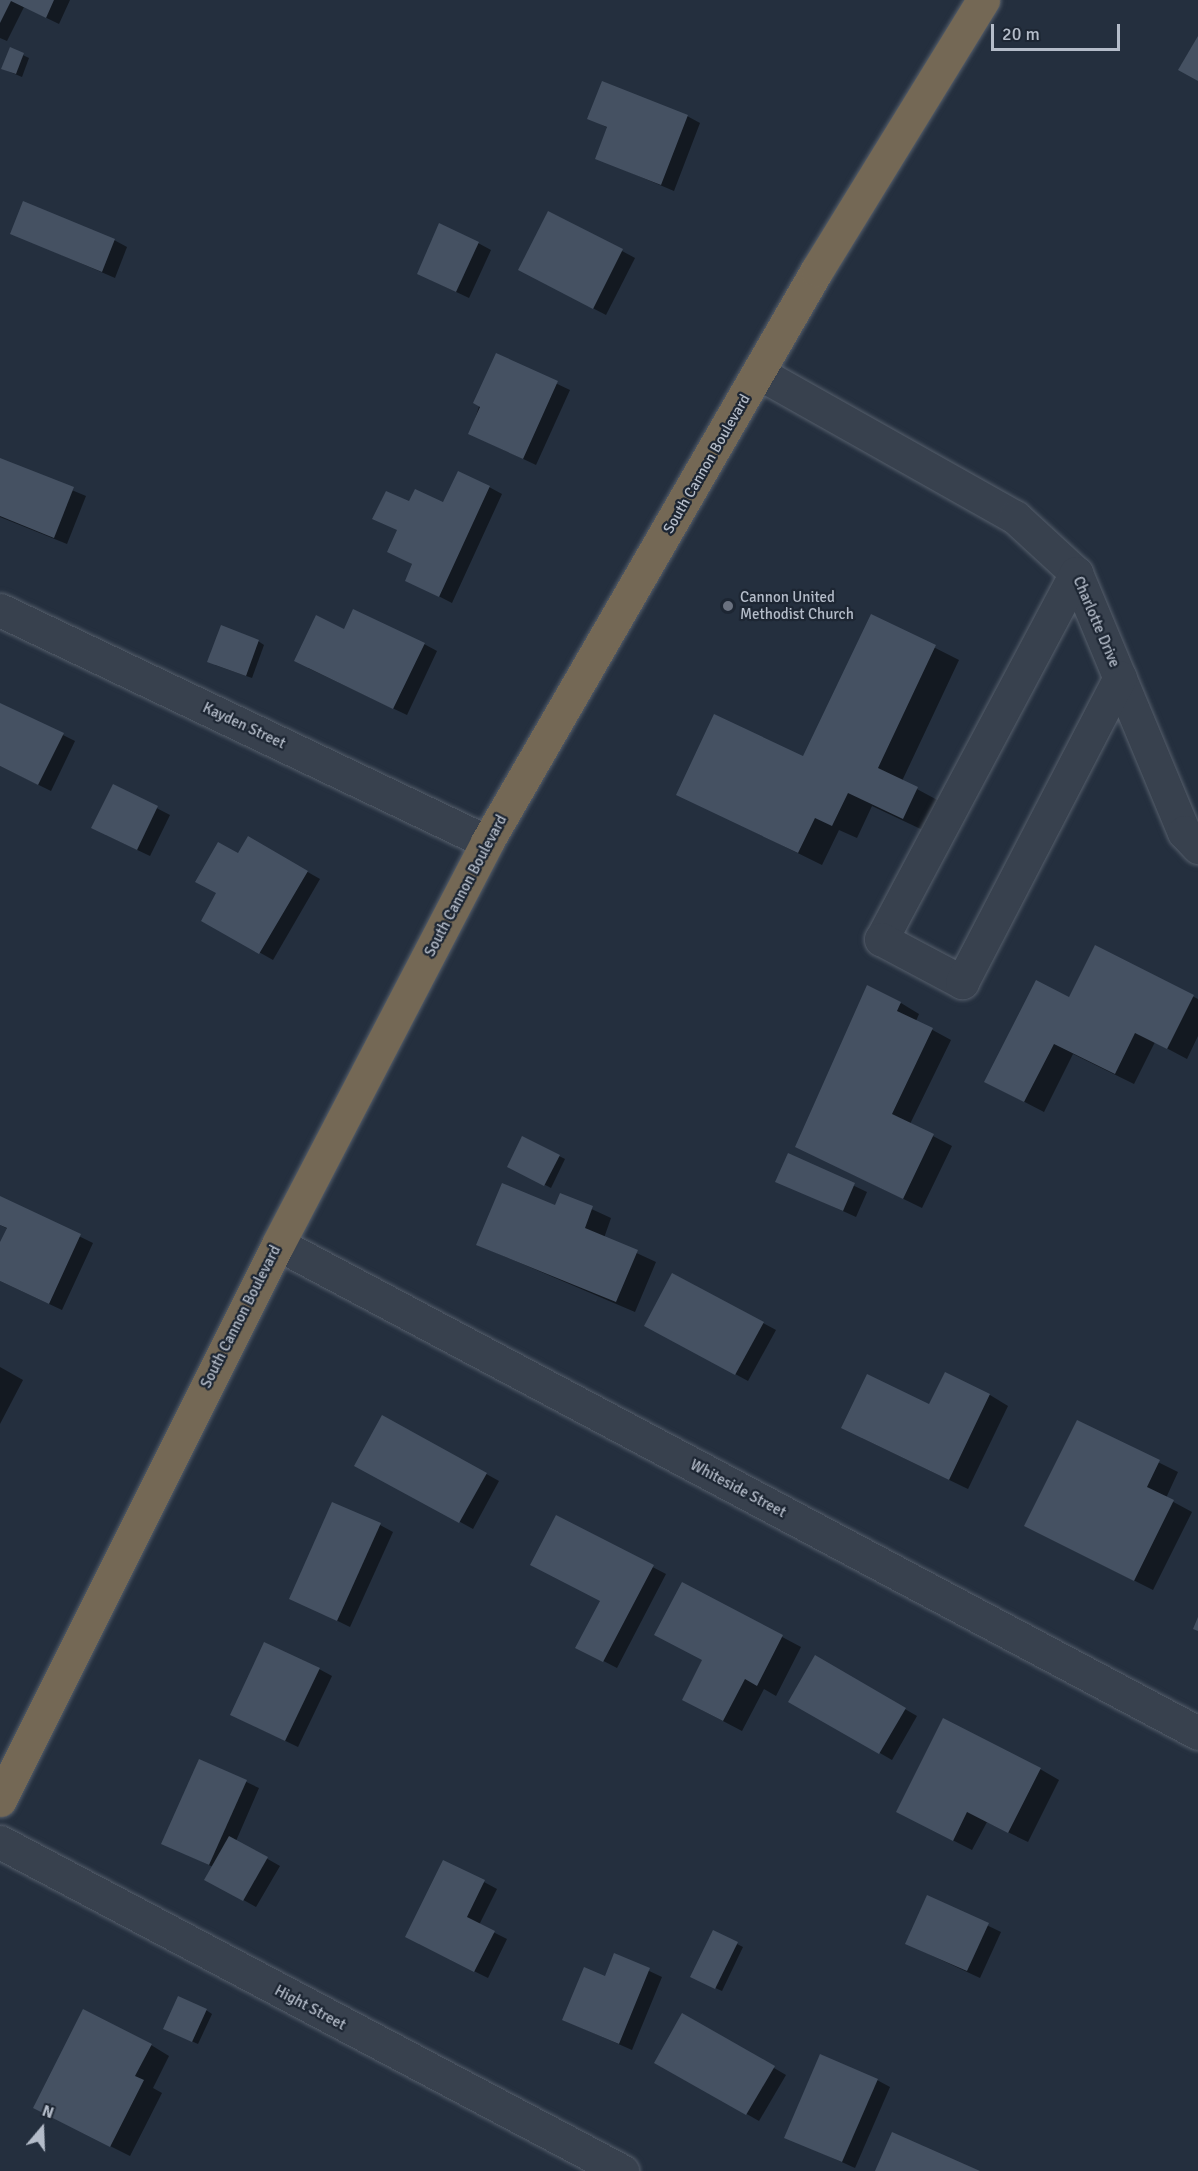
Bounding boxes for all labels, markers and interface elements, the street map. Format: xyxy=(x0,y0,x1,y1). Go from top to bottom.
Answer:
scale bar xyxy=(994,12,1123,50)
text: 20 m xyxy=(1002,23,1040,45)
street label: South Cannon Boulevard xyxy=(660,391,754,537)
street label: Charlotte Drive xyxy=(1069,574,1123,670)
place label: Cannon United Methodist Church xyxy=(740,588,854,623)
marker: Cannon United Methodist Church xyxy=(721,599,735,613)
street label: Kayden Street xyxy=(200,699,288,753)
street label: South Cannon Boulevard xyxy=(421,812,511,960)
street label: South Cannon Boulevard xyxy=(197,1243,285,1391)
street label: Whiteside Street xyxy=(687,1456,789,1522)
street label: Hight Street xyxy=(271,1982,349,2034)
north arrow xyxy=(12,2099,72,2159)
text: N xyxy=(39,2101,56,2123)

